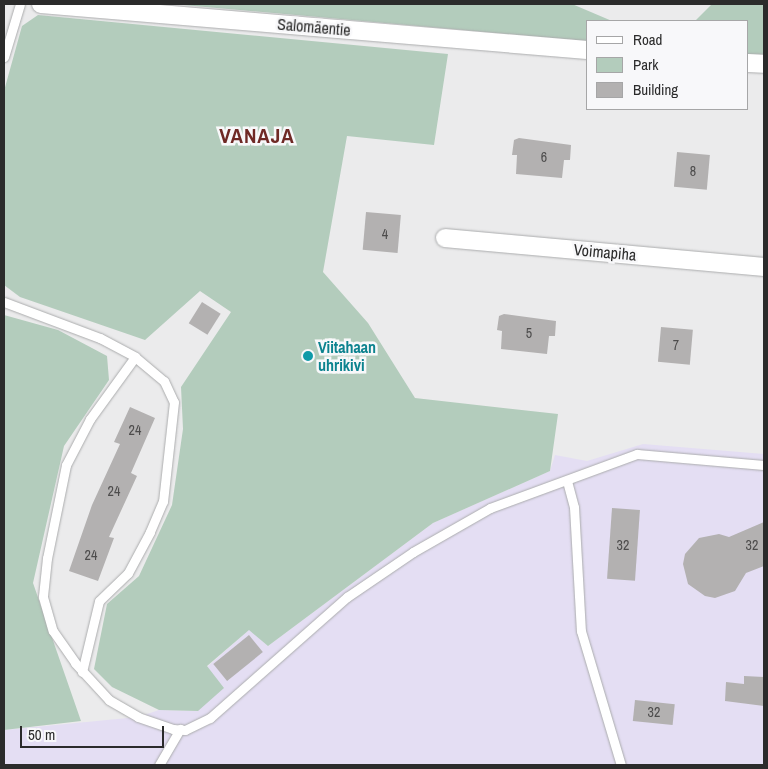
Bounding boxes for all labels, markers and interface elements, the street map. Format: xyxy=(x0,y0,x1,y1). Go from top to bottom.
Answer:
street label: Salomäentie xyxy=(276,14,352,40)
legend xyxy=(586,20,748,110)
text: Road xyxy=(633,29,662,50)
text: Park xyxy=(633,54,658,75)
text: Building xyxy=(633,79,678,100)
district label: VANAJA xyxy=(218,123,296,149)
house number: 6 xyxy=(541,149,547,165)
house number: 8 xyxy=(690,163,696,179)
house number: 4 xyxy=(382,226,388,242)
street label: Voimapiha xyxy=(573,240,637,264)
house number: 5 xyxy=(526,325,532,341)
place label: Viitahaan uhrikivi xyxy=(318,337,376,375)
house number: 7 xyxy=(673,337,679,353)
marker: Viitahaan uhrikivi xyxy=(302,350,314,362)
house number: 24 xyxy=(129,422,141,438)
house number: 24 xyxy=(108,483,120,499)
house number: 32 xyxy=(617,537,629,553)
house number: 32 xyxy=(746,537,758,553)
house number: 24 xyxy=(85,547,97,563)
house number: 32 xyxy=(648,704,660,720)
scale bar xyxy=(22,716,166,748)
text: 50 m xyxy=(28,724,55,745)

